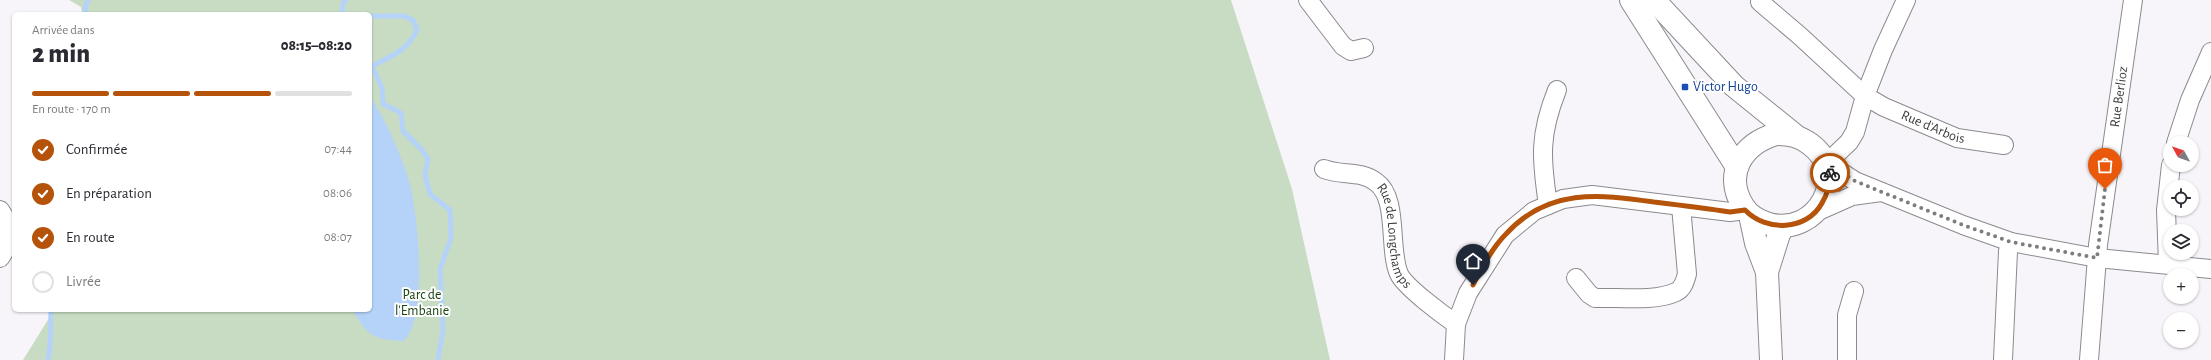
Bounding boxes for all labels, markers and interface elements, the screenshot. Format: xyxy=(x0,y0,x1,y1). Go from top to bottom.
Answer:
text: Arrivée dans xyxy=(32,24,95,37)
text: 08:15–08:20 xyxy=(281,38,352,53)
text: 2 min xyxy=(32,41,90,67)
street label: Rue Berlioz xyxy=(2108,65,2130,128)
place label: Victor Hugo xyxy=(1693,80,1758,94)
marker: Victor Hugo xyxy=(1680,82,1690,92)
text: En route · 170 m xyxy=(32,103,111,116)
street label: Rue d'Arbois xyxy=(1899,108,1965,146)
north arrow xyxy=(2163,136,2199,172)
map controls xyxy=(2163,136,2199,348)
icon: check xyxy=(32,139,54,161)
text: Confirmée xyxy=(66,142,127,157)
text: 07:44 xyxy=(324,143,352,156)
pin xyxy=(2088,148,2122,189)
courier xyxy=(1810,153,1850,193)
icon: bag xyxy=(2094,154,2116,176)
icon: bike xyxy=(1819,162,1841,184)
button: locate xyxy=(2163,180,2199,216)
street label: Rue de Longchamps xyxy=(1374,181,1414,291)
icon: check xyxy=(32,183,54,205)
text: En préparation xyxy=(66,186,152,201)
text: 08:06 xyxy=(323,187,352,200)
button: layers xyxy=(2163,224,2199,260)
icon: check xyxy=(32,227,54,249)
text: En route xyxy=(66,230,115,245)
text: 08:07 xyxy=(324,231,352,244)
pin xyxy=(1456,244,1490,285)
icon: home xyxy=(1462,250,1484,272)
button: + xyxy=(2163,268,2199,304)
text: Livrée xyxy=(66,274,101,289)
park label: Parc de l'Embanie xyxy=(395,288,449,318)
button: − xyxy=(2163,312,2199,348)

